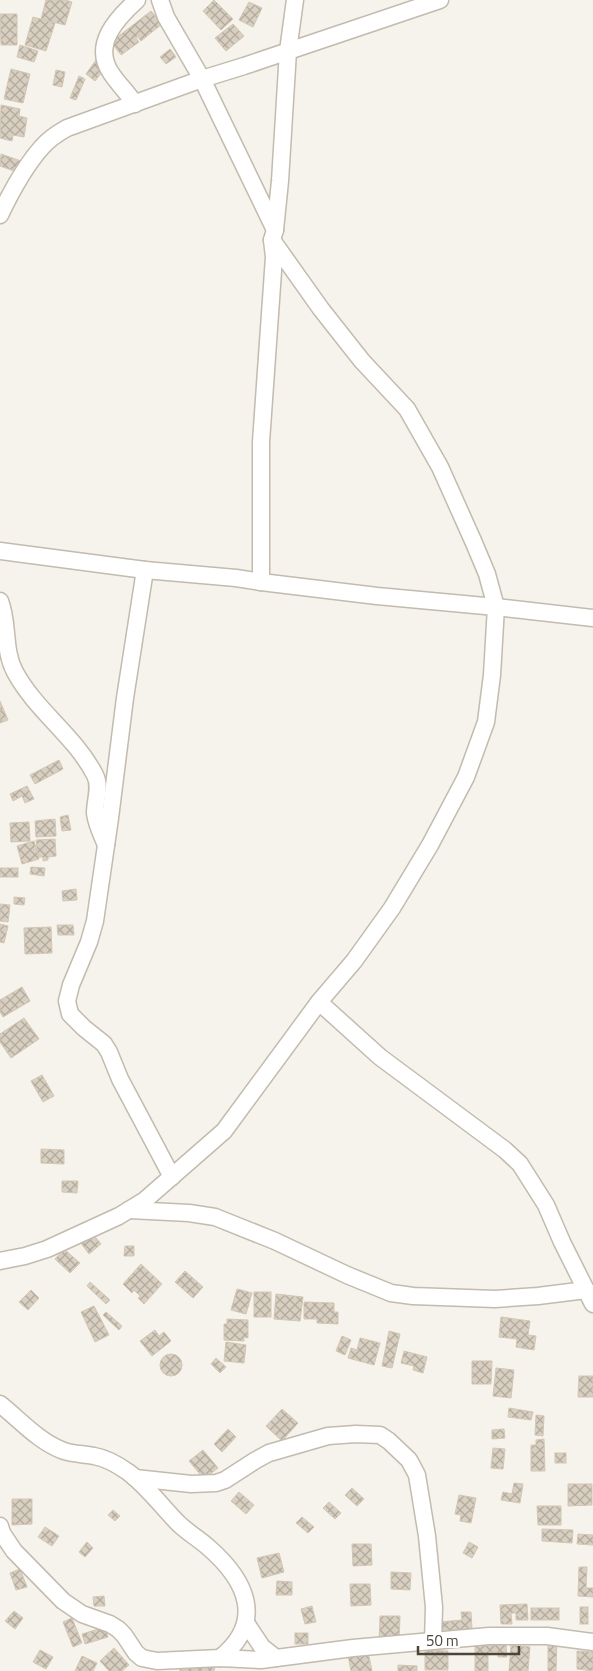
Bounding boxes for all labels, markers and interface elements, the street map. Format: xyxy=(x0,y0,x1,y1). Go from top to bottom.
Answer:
scale bar xyxy=(418,1624,519,1656)
text: 50 m xyxy=(426,1629,459,1652)

